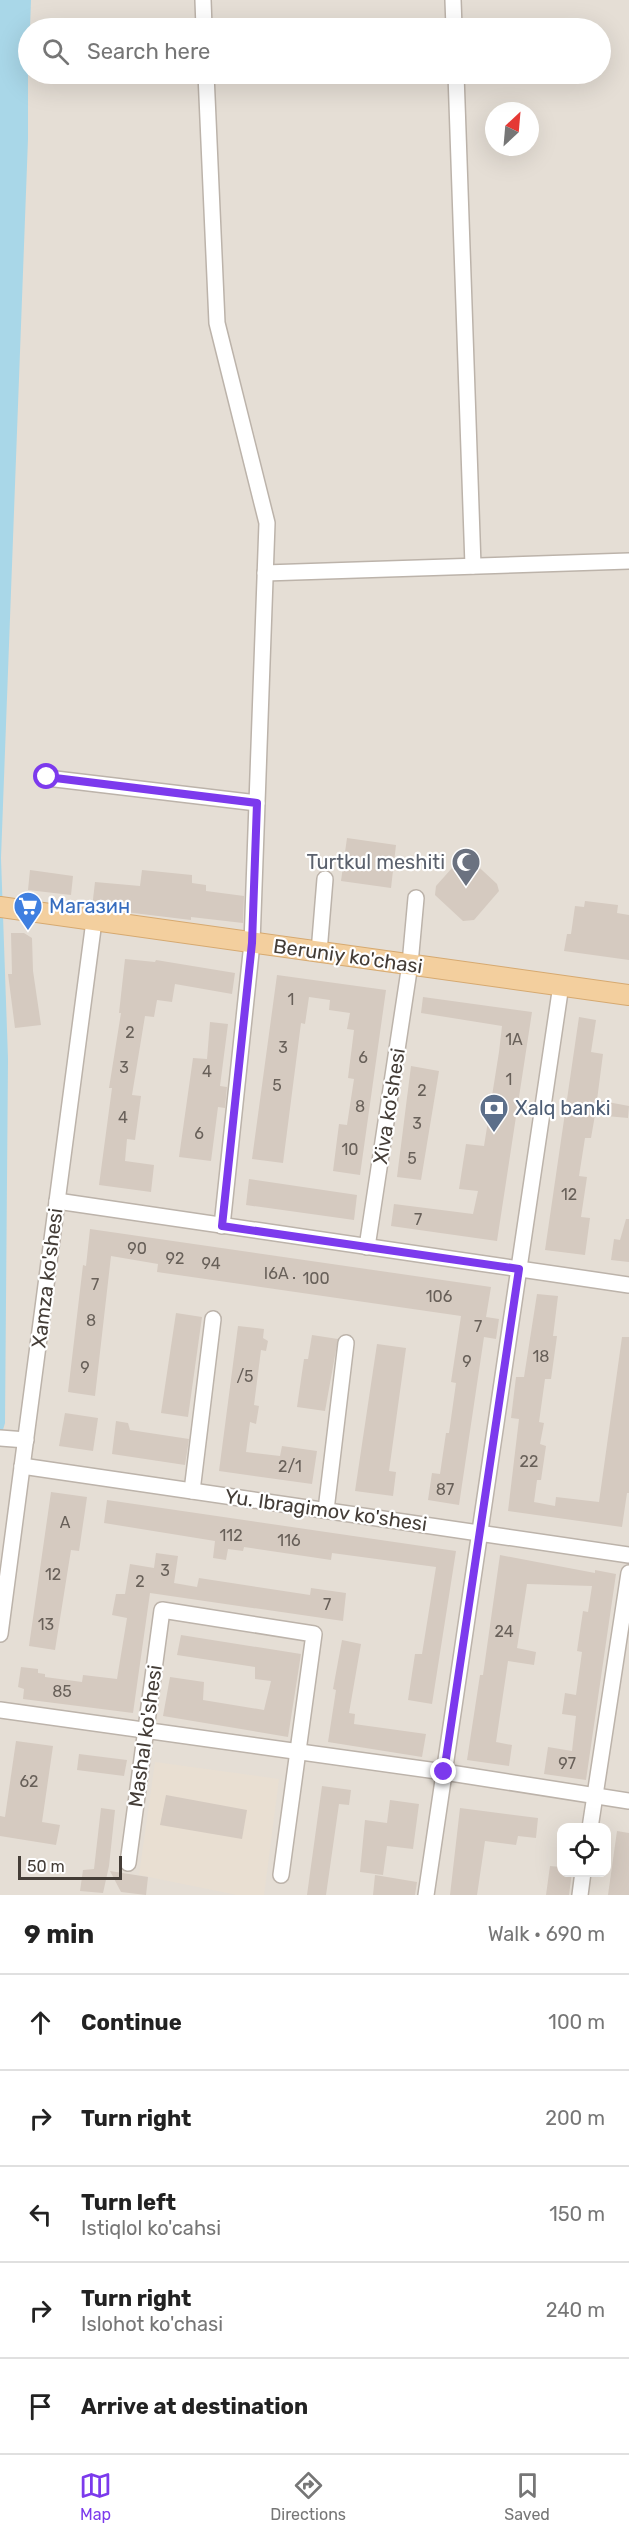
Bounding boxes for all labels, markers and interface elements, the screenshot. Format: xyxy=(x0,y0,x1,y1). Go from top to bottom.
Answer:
search box xyxy=(18,18,611,84)
icon: search xyxy=(39,35,72,68)
text: Search here xyxy=(87,38,210,65)
north arrow xyxy=(485,102,539,156)
route start xyxy=(33,763,59,789)
mosque icon: Turtkul meshiti xyxy=(450,846,482,888)
place label: Turtkul meshiti xyxy=(307,850,445,874)
supermarket icon: Магазин xyxy=(12,890,44,932)
place label: Магазин xyxy=(49,894,130,918)
street label: Beruniy ko'chasi xyxy=(272,934,424,978)
house number: 1 xyxy=(288,990,294,1009)
house number: 2 xyxy=(125,1023,135,1042)
house number: 1A xyxy=(505,1030,523,1049)
house number: 3 xyxy=(278,1038,288,1057)
street label: Xiva ko'shesi xyxy=(368,1046,410,1166)
house number: 6 xyxy=(358,1048,368,1067)
house number: 3 xyxy=(119,1058,129,1077)
house number: 4 xyxy=(202,1062,212,1081)
house number: 1 xyxy=(506,1070,512,1089)
house number: 5 xyxy=(272,1076,282,1095)
house number: 2 xyxy=(417,1081,427,1100)
bank icon: Xalq banki xyxy=(478,1092,510,1134)
place label: Xalq banki xyxy=(515,1096,611,1120)
house number: 8 xyxy=(355,1097,365,1116)
house number: 4 xyxy=(118,1108,128,1127)
house number: 3 xyxy=(412,1114,422,1133)
house number: 6 xyxy=(194,1124,204,1143)
house number: 10 xyxy=(341,1140,359,1159)
house number: 5 xyxy=(407,1149,417,1168)
house number: 12 xyxy=(561,1185,577,1204)
street label: Xamza ko'shesi xyxy=(27,1207,67,1349)
house number: 7 xyxy=(414,1210,422,1229)
house number: 90 xyxy=(127,1239,147,1258)
house number: 92 xyxy=(166,1249,184,1268)
house number: 94 xyxy=(201,1254,221,1273)
house number: I6A . xyxy=(264,1264,296,1283)
house number: 100 xyxy=(302,1269,330,1288)
house number: 7 xyxy=(91,1275,99,1294)
house number: 106 xyxy=(426,1287,453,1306)
house number: 8 xyxy=(86,1311,96,1330)
house number: 7 xyxy=(474,1317,482,1336)
house number: 18 xyxy=(532,1347,550,1366)
house number: 9 xyxy=(462,1352,472,1371)
house number: 9 xyxy=(80,1358,90,1377)
house number: /5 xyxy=(236,1367,254,1386)
house number: 22 xyxy=(520,1452,538,1471)
house number: 2/1 xyxy=(278,1457,302,1476)
house number: 87 xyxy=(436,1480,454,1499)
street label: Yu. Ibragimov ko'shesi xyxy=(223,1484,429,1536)
house number: A xyxy=(60,1513,71,1532)
house number: 112 xyxy=(219,1526,243,1545)
house number: 116 xyxy=(277,1531,301,1550)
house number: 3 xyxy=(160,1561,170,1580)
house number: 12 xyxy=(45,1565,61,1584)
house number: 2 xyxy=(135,1572,145,1591)
house number: 7 xyxy=(323,1595,331,1614)
house number: 13 xyxy=(38,1615,54,1634)
house number: 24 xyxy=(494,1622,514,1641)
street label: Mashal ko'shesi xyxy=(123,1663,167,1809)
house number: 85 xyxy=(52,1682,72,1701)
house number: 97 xyxy=(558,1754,576,1773)
route end xyxy=(430,1758,456,1784)
house number: 62 xyxy=(19,1772,39,1791)
map controls xyxy=(557,1823,611,1877)
button: locate xyxy=(557,1823,611,1877)
scale bar xyxy=(18,1853,122,1880)
text: 50 m xyxy=(27,1857,65,1876)
text: 9 min xyxy=(24,1919,94,1950)
text: Walk · 690 m xyxy=(488,1922,605,1946)
icon: ahead xyxy=(24,2006,57,2039)
text: Continue xyxy=(81,2009,182,2036)
text: 100 m xyxy=(548,2010,605,2034)
icon: right xyxy=(24,2102,57,2135)
text: Turn right xyxy=(81,2105,191,2132)
text: 200 m xyxy=(545,2106,605,2130)
text: Turn left xyxy=(81,2189,176,2216)
icon: left xyxy=(24,2198,57,2231)
text: 150 m xyxy=(549,2202,605,2226)
text: Istiqlol ko'cahsi xyxy=(81,2216,221,2240)
text: Turn right xyxy=(81,2285,191,2312)
icon: right xyxy=(24,2294,57,2327)
text: 240 m xyxy=(546,2298,605,2322)
text: Islohot ko'chasi xyxy=(81,2312,223,2336)
icon: arrive xyxy=(24,2390,57,2423)
text: Arrive at destination xyxy=(81,2393,308,2420)
tab: Map xyxy=(79,2469,112,2524)
tab: Directions xyxy=(270,2469,346,2524)
tab: Saved xyxy=(504,2469,550,2524)

